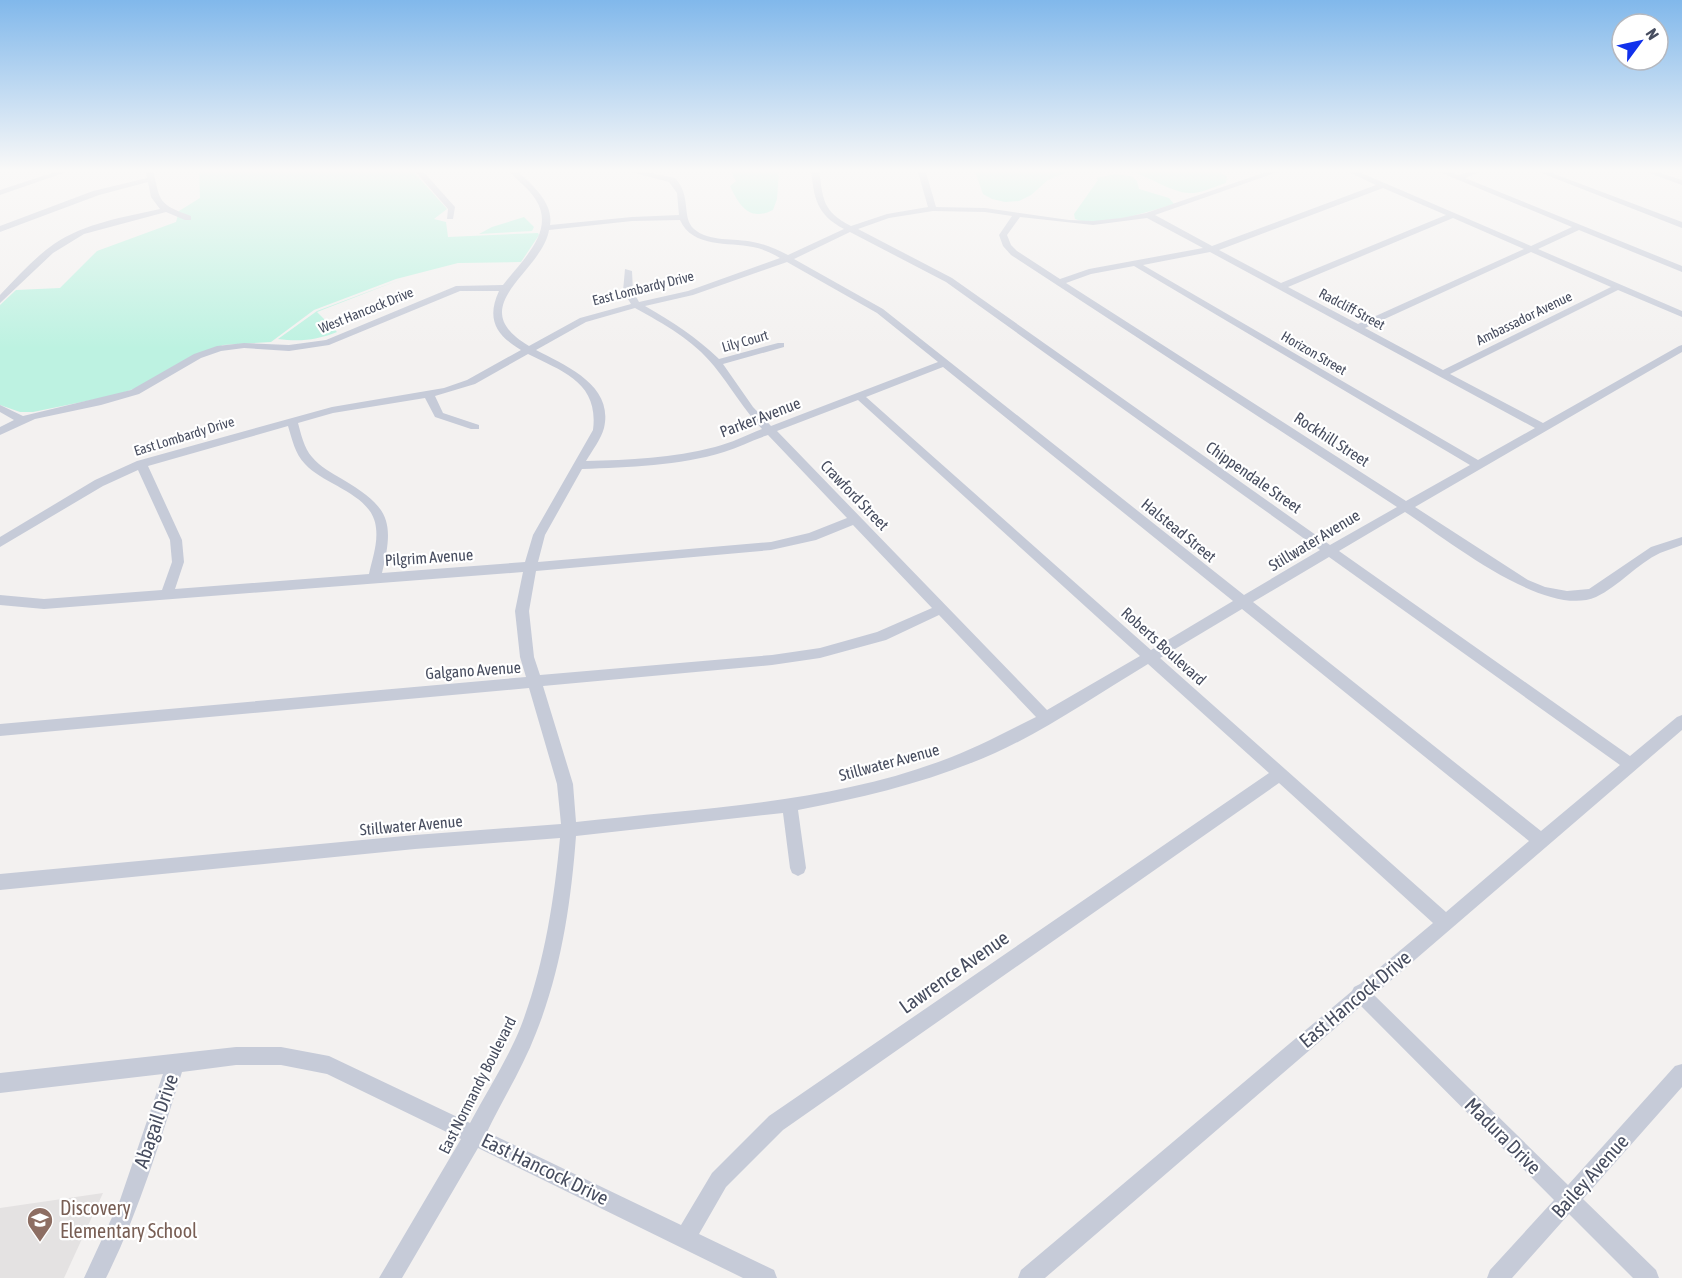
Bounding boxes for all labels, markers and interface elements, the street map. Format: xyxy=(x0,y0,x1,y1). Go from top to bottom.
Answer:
north arrow xyxy=(1610,12,1670,72)
text: N xyxy=(1642,25,1663,43)
street label: East Lombardy Drive xyxy=(591,268,695,308)
street label: West Hancock Drive xyxy=(316,284,416,336)
street label: Radcliff Street xyxy=(1316,285,1388,333)
street label: Ambassador Avenue xyxy=(1474,288,1574,348)
street label: Lily Court xyxy=(720,327,770,355)
street label: Horizon Street xyxy=(1278,328,1350,378)
street label: Parker Avenue xyxy=(717,393,803,441)
street label: Rockhill Street xyxy=(1291,408,1373,470)
street label: East Lombardy Drive xyxy=(132,413,236,459)
street label: Chippendale Street xyxy=(1202,437,1306,518)
street label: Crawford Street xyxy=(817,456,893,534)
street label: Halstead Street xyxy=(1138,494,1220,566)
street label: Stillwater Avenue xyxy=(1265,506,1363,574)
street label: Pilgrim Avenue xyxy=(384,545,474,570)
street label: Roberts Boulevard xyxy=(1118,603,1210,689)
street label: Galgano Avenue xyxy=(425,658,521,683)
street label: Stillwater Avenue xyxy=(837,740,941,784)
street label: Stillwater Avenue xyxy=(359,812,463,838)
street label: Lawrence Avenue xyxy=(895,925,1013,1018)
street label: East Hancock Drive xyxy=(1294,945,1415,1052)
street label: East Normandy Boulevard xyxy=(435,1013,520,1157)
street label: Abagail Drive xyxy=(129,1071,182,1171)
street label: Madura Drive xyxy=(1461,1093,1546,1178)
street label: East Hancock Drive xyxy=(478,1128,613,1209)
street label: Bailey Avenue xyxy=(1546,1129,1633,1222)
place label: Discovery Elementary School xyxy=(60,1196,198,1242)
school or university icon: Discovery Elementary School xyxy=(25,1205,55,1243)

